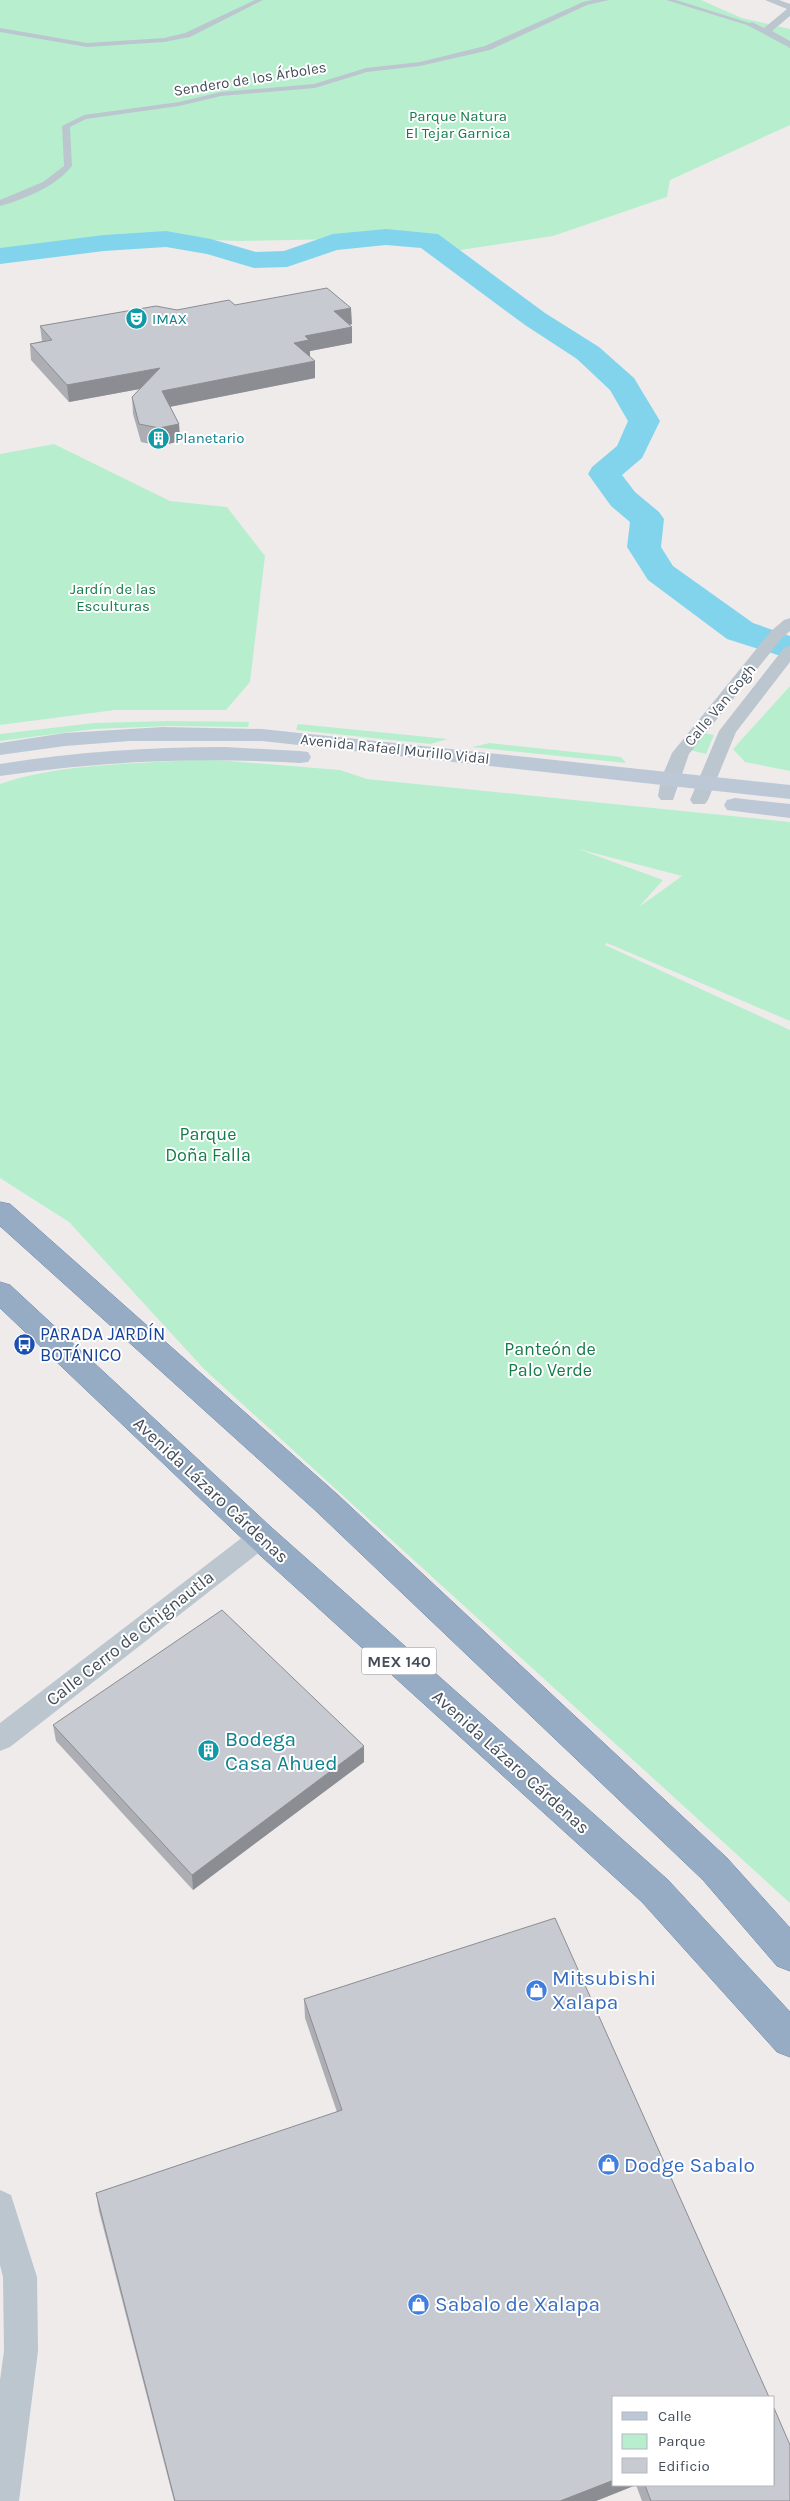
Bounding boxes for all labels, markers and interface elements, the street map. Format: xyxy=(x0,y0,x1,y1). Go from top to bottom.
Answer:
street label: Sendero de los Árboles xyxy=(172,58,328,100)
park label: Parque Natura El Tejar Garnica xyxy=(405,107,511,142)
theatre icon: IMAX xyxy=(124,307,148,331)
place label: IMAX xyxy=(152,310,187,328)
building icon: Planetario xyxy=(147,426,171,450)
place label: Planetario xyxy=(175,429,245,447)
park label: Jardín de las Esculturas xyxy=(70,580,156,615)
street label: Calle Van Gogh xyxy=(681,660,759,750)
street label: Avenida Rafael Murillo Vidal xyxy=(300,730,490,768)
park label: Parque Doña Falla xyxy=(165,1123,251,1166)
place label: PARADA JARDÍN BOTÁNICO xyxy=(40,1322,165,1366)
bus stop icon: PARADA JARDÍN BOTÁNICO xyxy=(12,1332,36,1356)
park label: Panteón de Palo Verde xyxy=(504,1338,596,1381)
street label: Avenida Lázaro Cárdenas xyxy=(129,1412,293,1568)
street label: Calle Cerro de Chignautla xyxy=(42,1566,218,1710)
road number: MEX 140 xyxy=(362,1648,436,1674)
street label: Avenida Lázaro Cárdenas xyxy=(428,1685,594,1839)
place label: Bodega Casa Ahued xyxy=(225,1727,338,1775)
building icon: Bodega Casa Ahued xyxy=(197,1739,221,1763)
place label: Mitsubishi Xalapa xyxy=(552,1966,656,2014)
shop icon: Mitsubishi Xalapa xyxy=(524,1978,548,2002)
shop icon: Dodge Sabalo xyxy=(596,2153,620,2177)
place label: Dodge Sabalo xyxy=(624,2153,755,2177)
shop icon: Sabalo de Xalapa xyxy=(407,2292,431,2316)
place label: Sabalo de Xalapa xyxy=(435,2292,600,2316)
legend xyxy=(612,2396,775,2486)
text: Calle xyxy=(658,2407,692,2425)
text: Parque xyxy=(658,2432,706,2450)
text: Edificio xyxy=(658,2457,710,2475)

